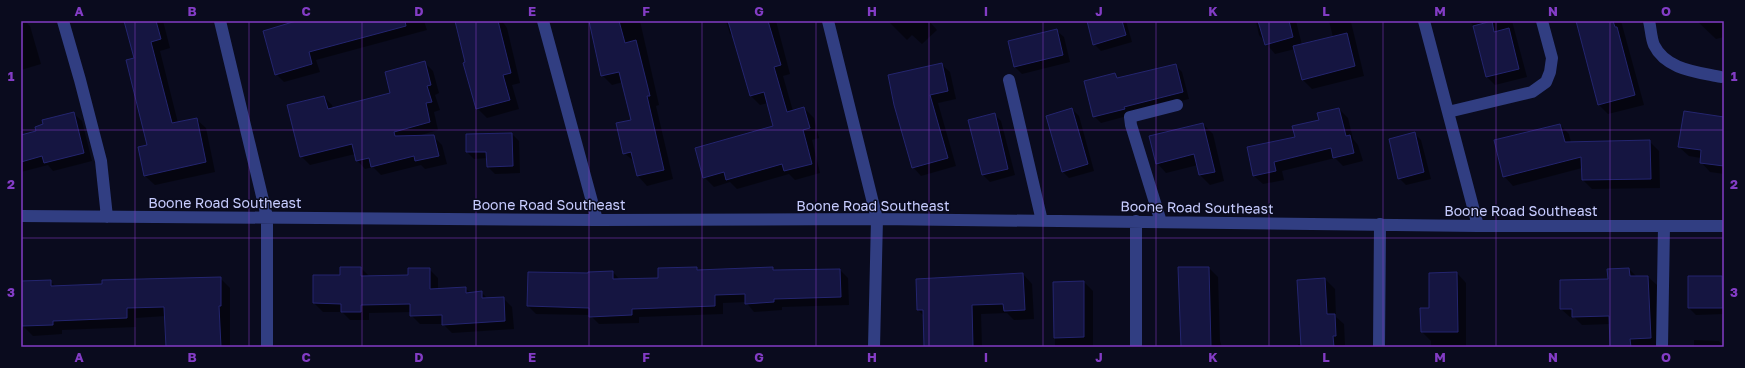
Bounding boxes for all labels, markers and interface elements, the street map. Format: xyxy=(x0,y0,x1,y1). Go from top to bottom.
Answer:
text: A xyxy=(74,3,84,19)
text: B xyxy=(187,3,197,19)
text: C xyxy=(301,3,311,19)
text: D xyxy=(414,3,424,19)
text: E xyxy=(528,3,536,19)
text: F xyxy=(642,3,650,19)
text: G xyxy=(754,3,764,19)
text: H xyxy=(867,3,877,19)
text: I xyxy=(984,3,988,19)
text: J xyxy=(1095,3,1103,19)
text: K xyxy=(1208,3,1218,19)
text: L xyxy=(1322,3,1330,19)
text: M xyxy=(1434,3,1446,19)
text: N xyxy=(1548,3,1558,19)
text: O xyxy=(1661,3,1671,19)
text: 1 xyxy=(8,68,15,84)
text: 1 xyxy=(1731,68,1738,84)
text: 2 xyxy=(7,176,15,192)
text: 2 xyxy=(1730,176,1738,192)
street label: Boone Road Southeast xyxy=(148,194,302,211)
street label: Boone Road Southeast xyxy=(472,196,626,213)
street label: Boone Road Southeast xyxy=(796,197,950,214)
street label: Boone Road Southeast xyxy=(1120,197,1274,217)
street label: Boone Road Southeast xyxy=(1444,202,1598,219)
text: 3 xyxy=(7,284,15,300)
text: 3 xyxy=(1730,284,1738,300)
text: A xyxy=(74,349,84,365)
text: B xyxy=(187,349,197,365)
text: C xyxy=(301,349,311,365)
text: D xyxy=(414,349,424,365)
text: E xyxy=(528,349,536,365)
text: F xyxy=(642,349,650,365)
text: G xyxy=(754,349,764,365)
text: H xyxy=(867,349,877,365)
text: I xyxy=(984,349,988,365)
text: J xyxy=(1095,349,1103,365)
text: K xyxy=(1208,349,1218,365)
text: L xyxy=(1322,349,1330,365)
text: M xyxy=(1434,349,1446,365)
text: N xyxy=(1548,349,1558,365)
text: O xyxy=(1661,349,1671,365)

